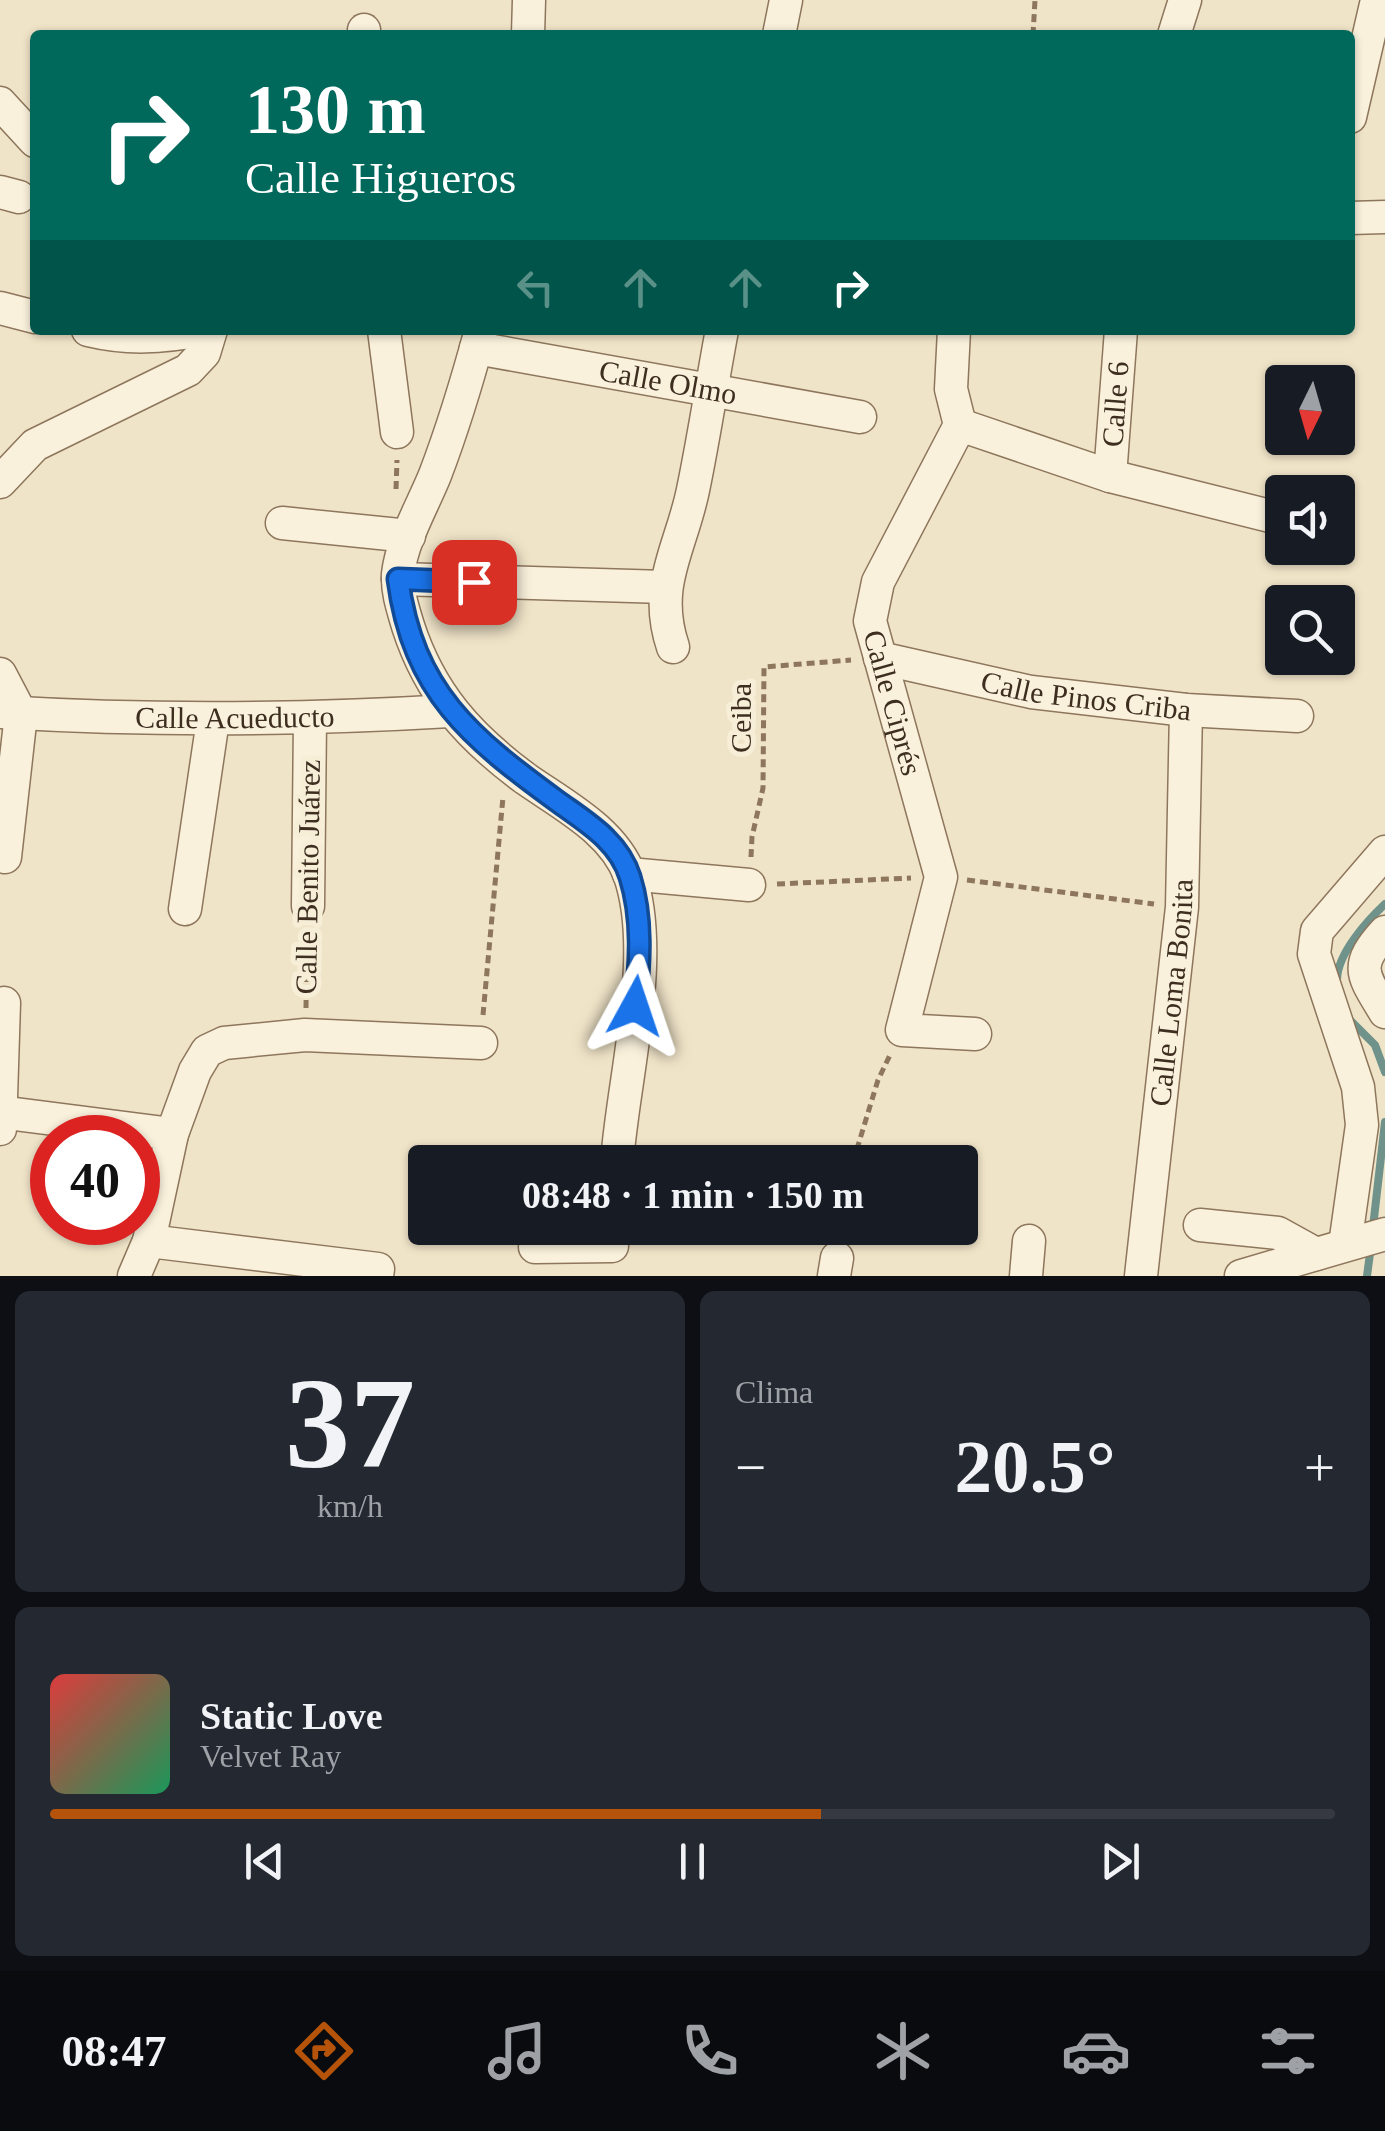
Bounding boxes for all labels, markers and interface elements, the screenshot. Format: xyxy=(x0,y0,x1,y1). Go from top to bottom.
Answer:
icon: right xyxy=(80,70,210,200)
text: 130 m xyxy=(245,71,426,148)
text: Calle Higueros xyxy=(245,153,516,203)
icon: left xyxy=(508,260,563,315)
icon: ahead xyxy=(613,260,668,315)
icon: ahead xyxy=(718,260,773,315)
icon: right xyxy=(823,260,878,315)
street label: Calle Olmo xyxy=(597,353,739,411)
street label: Calle 6 xyxy=(1095,360,1135,448)
north arrow xyxy=(1265,365,1355,455)
map controls xyxy=(1265,365,1355,675)
button: sound xyxy=(1265,475,1355,565)
pin xyxy=(432,540,517,625)
icon: arrive xyxy=(447,555,502,610)
button: search xyxy=(1265,585,1355,675)
street label: Calle Ciprés xyxy=(857,626,929,779)
street label: Calle Pinos Criba xyxy=(978,664,1193,726)
street label: Ceiba xyxy=(724,683,757,753)
street label: Calle Acueducto xyxy=(135,699,335,734)
street label: Calle Benito Juárez xyxy=(289,759,326,995)
street label: Calle Loma Bonita xyxy=(1143,879,1199,1108)
position arrow xyxy=(583,954,687,1058)
speed limit sign: 40 xyxy=(30,1115,160,1245)
text: 08:48 · 1 min · 150 m xyxy=(522,1174,864,1216)
text: 37 xyxy=(285,1351,415,1495)
text: Clima xyxy=(735,1374,813,1410)
text: 20.5° xyxy=(954,1425,1116,1508)
text: − xyxy=(735,1437,766,1498)
text: + xyxy=(1304,1437,1335,1498)
text: km/h xyxy=(317,1488,383,1524)
text: Static Love xyxy=(200,1695,383,1737)
text: Velvet Ray xyxy=(200,1738,341,1774)
icon: previous xyxy=(237,1834,292,1889)
icon: pause xyxy=(665,1834,720,1889)
icon: next xyxy=(1093,1834,1148,1889)
icon: directions xyxy=(289,2016,359,2086)
icon: music xyxy=(482,2016,552,2086)
icon: phone xyxy=(675,2016,745,2086)
icon: climate xyxy=(868,2016,938,2086)
icon: car xyxy=(1061,2016,1131,2086)
icon: filters xyxy=(1253,2016,1323,2086)
text: 08:47 xyxy=(61,2026,166,2076)

